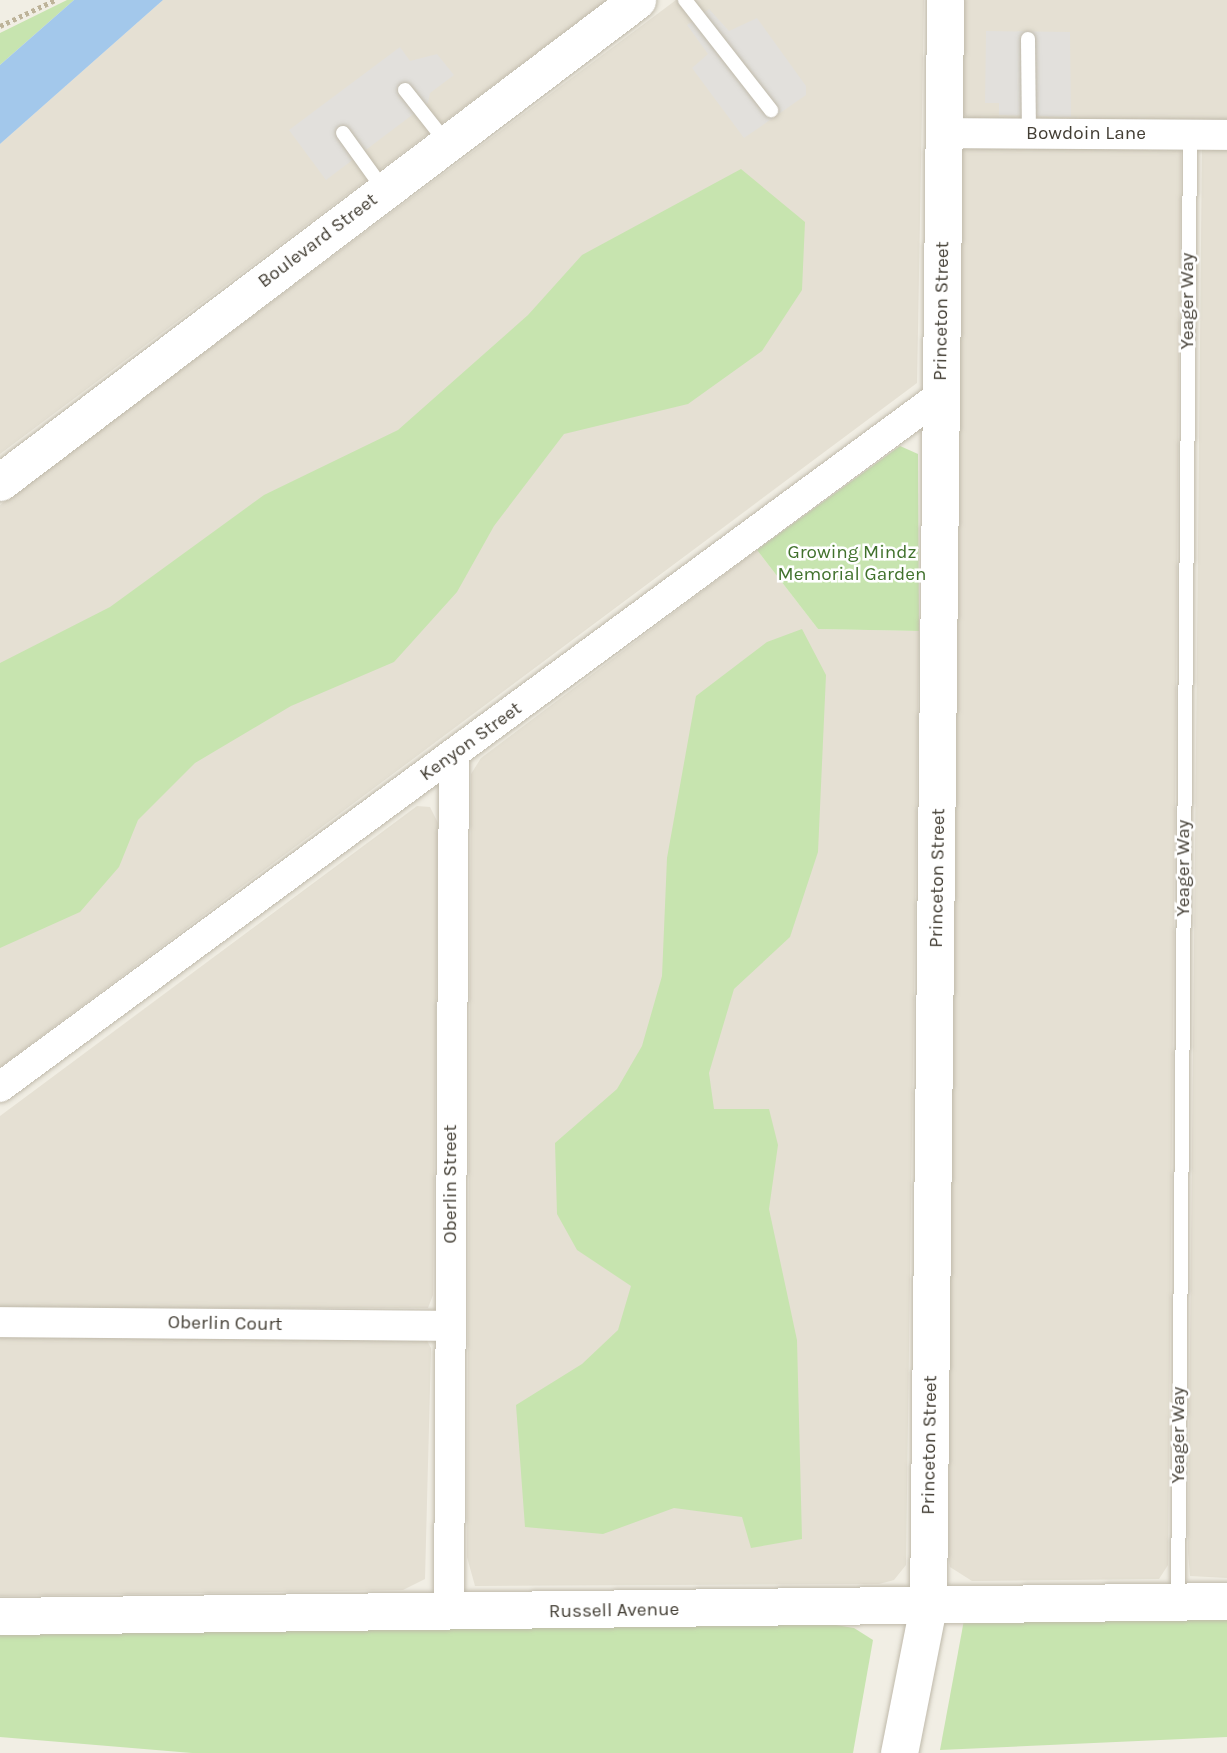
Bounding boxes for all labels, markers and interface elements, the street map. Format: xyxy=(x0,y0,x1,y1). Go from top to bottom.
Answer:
street label: Bowdoin Lane xyxy=(1026,123,1146,145)
street label: Boulevard Street xyxy=(254,189,382,293)
street label: Princeton Street xyxy=(929,241,955,381)
street label: Yeager Way xyxy=(1177,253,1199,349)
park label: Growing Mindz Memorial Garden xyxy=(778,542,926,586)
street label: Kenyon Street xyxy=(416,697,526,787)
street label: Princeton Street xyxy=(925,808,951,948)
street label: Yeager Way xyxy=(1173,820,1195,916)
street label: Oberlin Street xyxy=(440,1124,462,1244)
street label: Oberlin Court xyxy=(167,1312,283,1336)
street label: Princeton Street xyxy=(917,1375,943,1515)
street label: Yeager Way xyxy=(1168,1387,1190,1483)
street label: Russell Avenue xyxy=(549,1598,679,1624)

